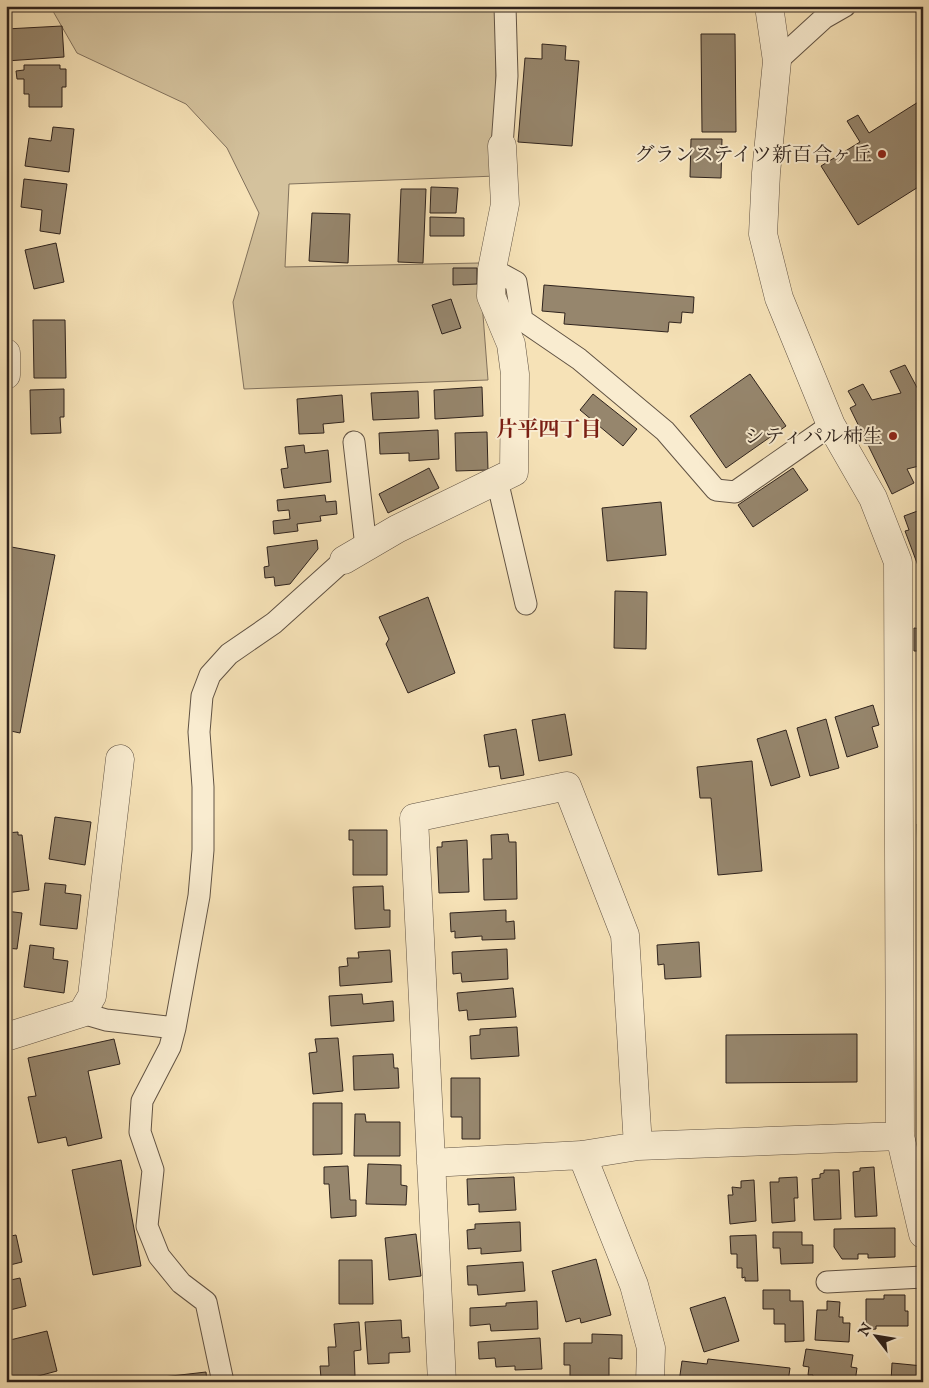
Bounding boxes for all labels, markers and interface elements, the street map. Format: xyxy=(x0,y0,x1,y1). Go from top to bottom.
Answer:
place label: グランステイツ新百合ヶ丘 xyxy=(634,143,872,168)
marker: グランステイツ新百合ヶ丘 xyxy=(876,148,888,160)
district label: 片平四丁目 xyxy=(497,417,602,444)
place label: シティパル柿生 xyxy=(745,425,883,450)
marker: シティパル柿生 xyxy=(887,430,899,442)
north arrow xyxy=(852,1310,902,1360)
text: N xyxy=(854,1320,877,1341)

